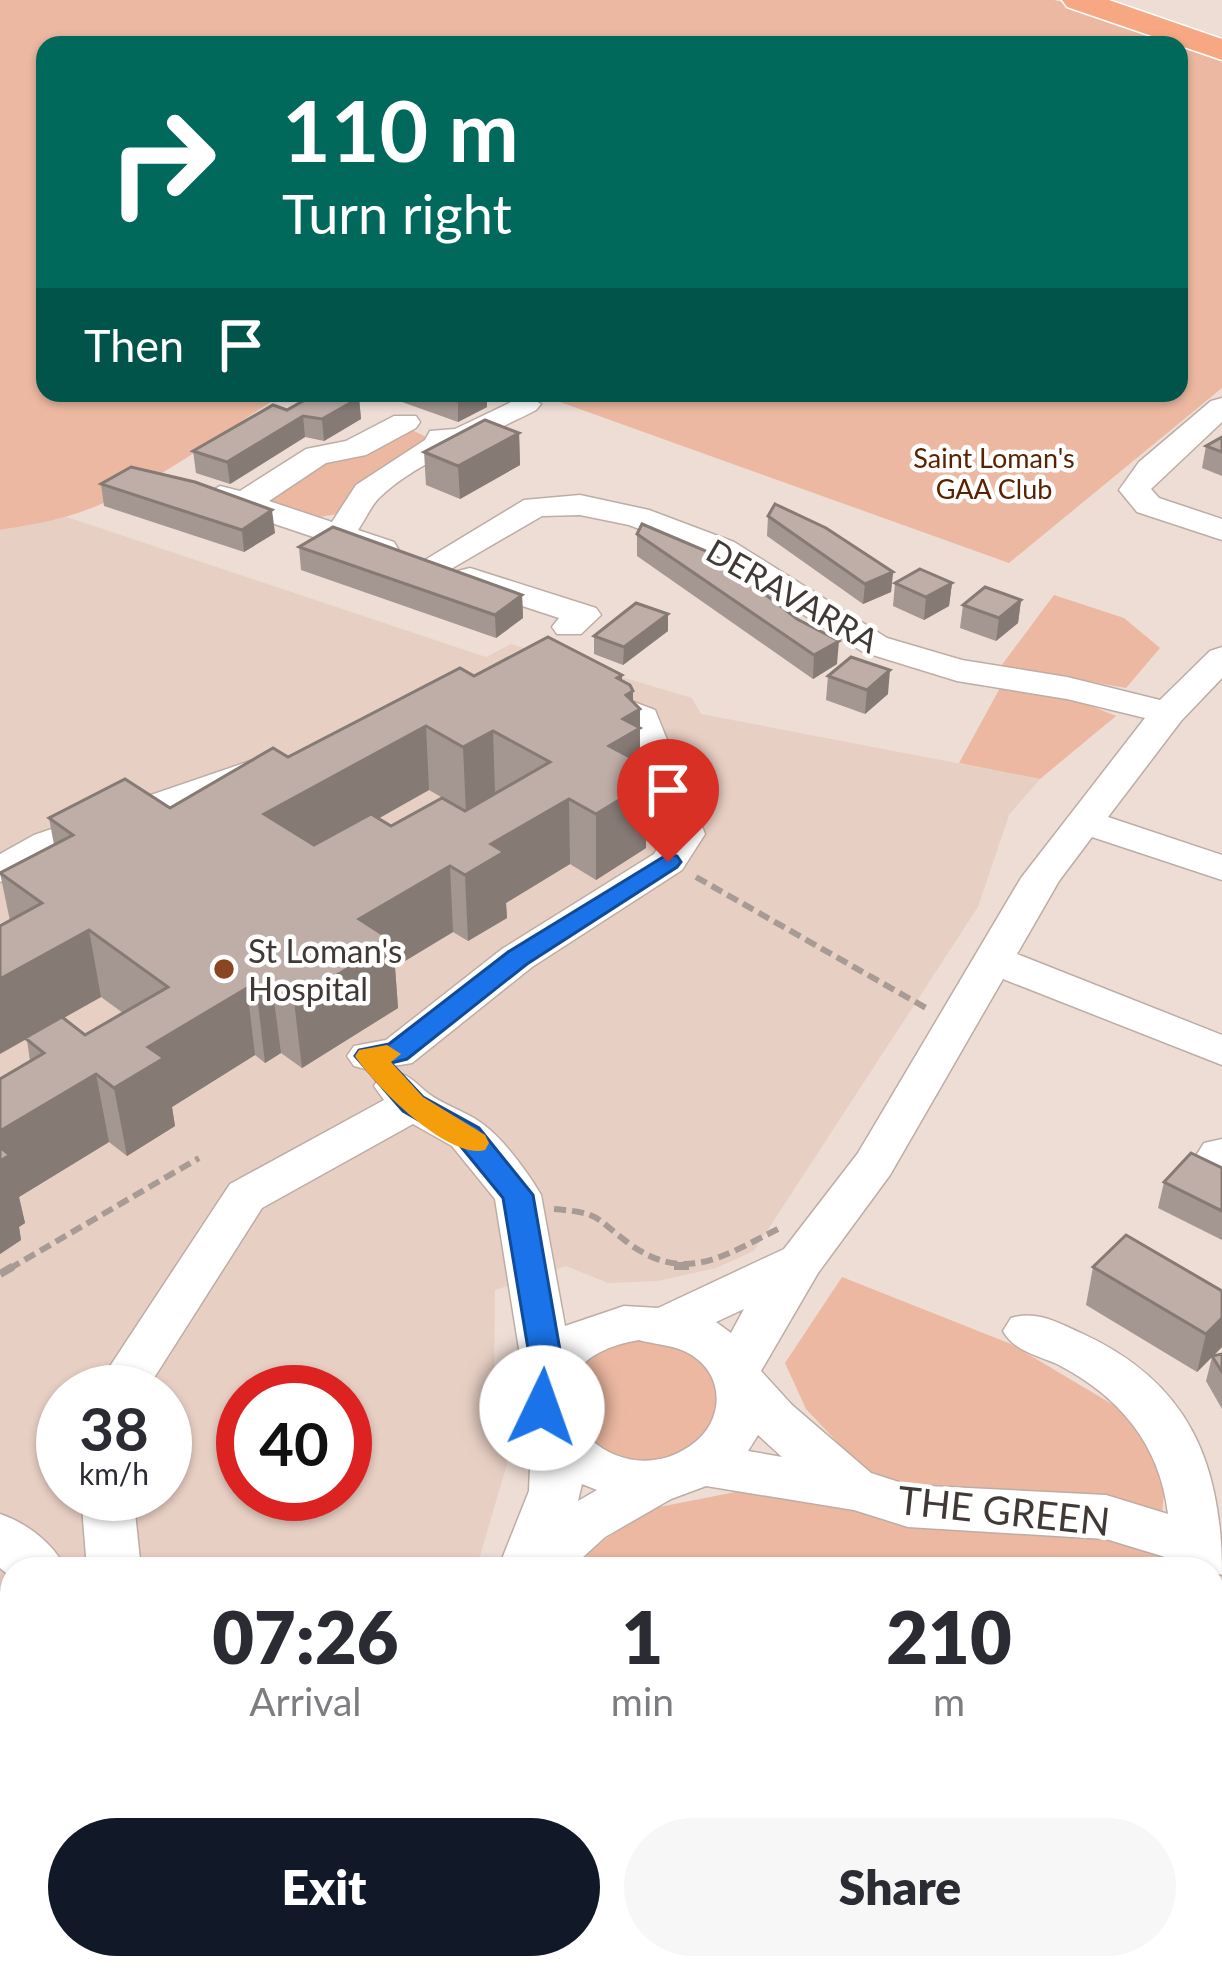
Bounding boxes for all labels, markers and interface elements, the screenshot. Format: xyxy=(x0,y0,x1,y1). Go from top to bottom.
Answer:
text: 110 m xyxy=(282,79,519,180)
icon: right xyxy=(84,84,240,240)
text: Turn right xyxy=(282,181,512,246)
icon: arrive xyxy=(208,312,274,378)
text: Then xyxy=(84,318,184,372)
park label: Saint Loman's GAA Club xyxy=(913,441,1075,505)
street label: DERAVARRA xyxy=(700,530,887,661)
pin xyxy=(617,739,719,862)
icon: arrive xyxy=(635,757,701,823)
place label: St Loman's Hospital xyxy=(248,930,402,1008)
marker: St Loman's Hospital xyxy=(211,956,237,982)
position arrow xyxy=(479,1345,605,1471)
speed limit sign: 40 xyxy=(216,1365,372,1521)
text: 38 xyxy=(79,1392,149,1464)
text: km/h xyxy=(79,1455,149,1491)
street label: THE GREEN xyxy=(896,1476,1112,1544)
text: 07:26 xyxy=(212,1593,398,1679)
text: 1 xyxy=(622,1593,663,1679)
text: 210 xyxy=(886,1593,1012,1679)
text: Arrival xyxy=(249,1678,362,1724)
text: min xyxy=(611,1678,674,1724)
text: m xyxy=(933,1678,965,1724)
button: Exit xyxy=(48,1818,600,1956)
button: Share xyxy=(624,1818,1176,1956)

